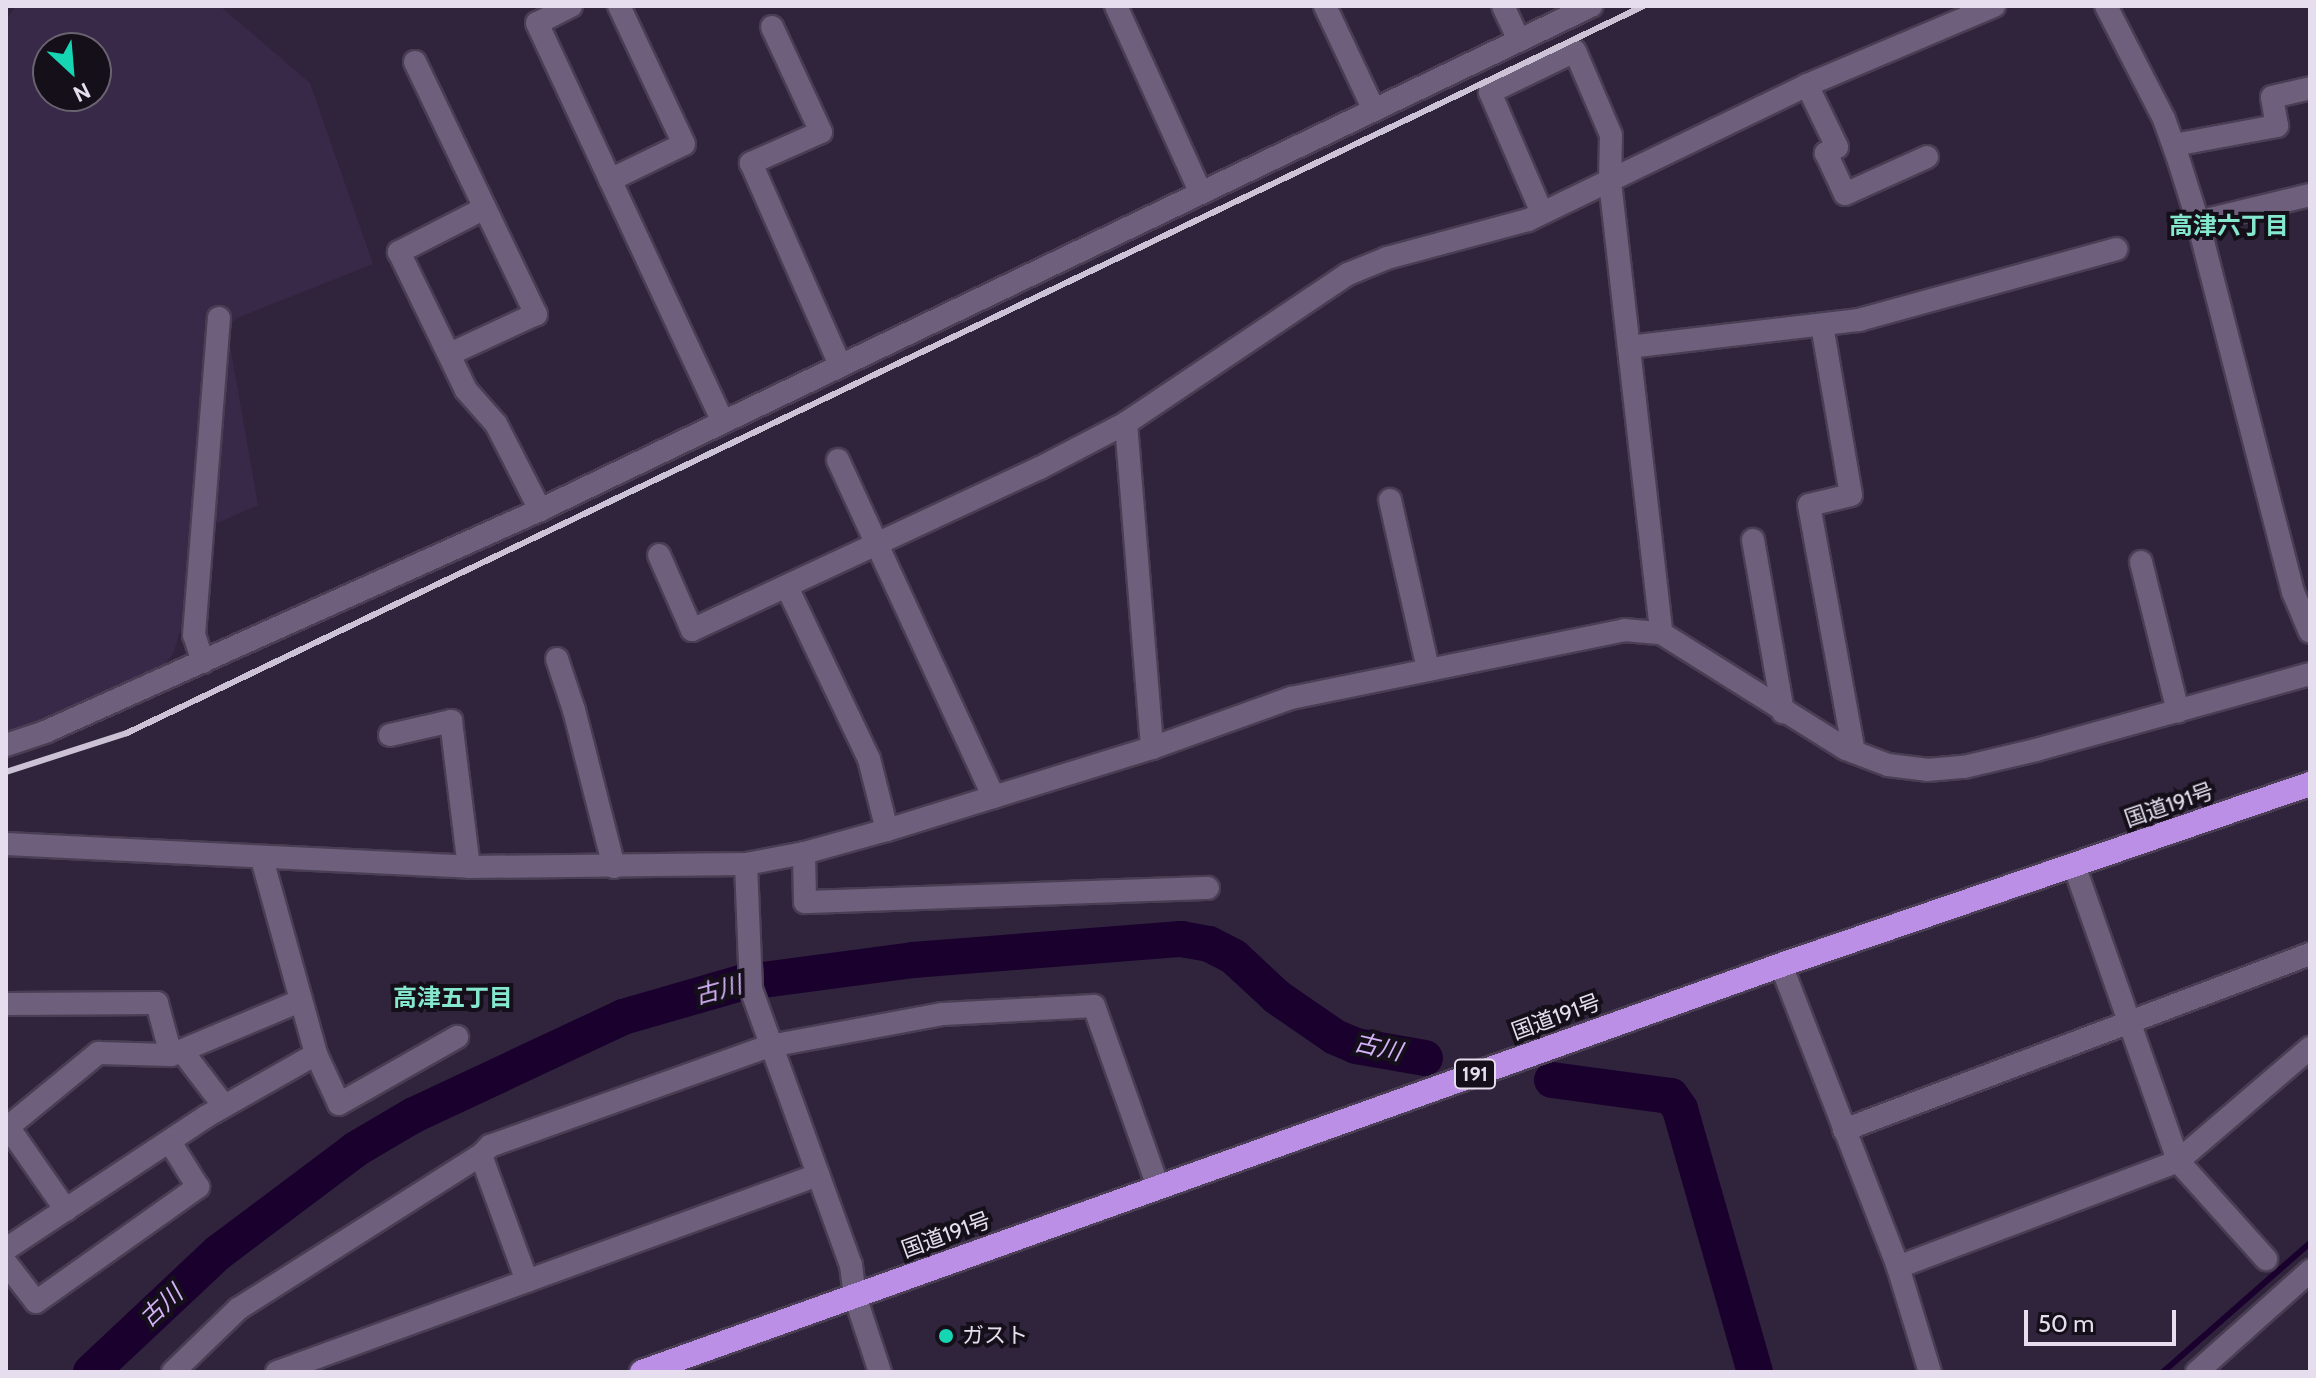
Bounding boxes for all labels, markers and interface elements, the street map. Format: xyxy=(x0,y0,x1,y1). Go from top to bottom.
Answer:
north arrow xyxy=(32,32,112,112)
text: N xyxy=(69,77,95,108)
district label: 高津六丁目 xyxy=(2169,212,2289,240)
street label: 国道191号 xyxy=(2121,777,2217,833)
water label: 古川 xyxy=(691,970,745,1010)
district label: 高津五丁目 xyxy=(393,984,513,1012)
street label: 国道191号 xyxy=(1508,989,1604,1045)
water label: 古川 xyxy=(1351,1028,1405,1066)
road number: 191 xyxy=(1453,1058,1497,1090)
street label: 国道191号 xyxy=(898,1207,994,1263)
water label: 古川 xyxy=(134,1279,188,1333)
scale bar xyxy=(2028,1294,2180,1344)
text: 50 m xyxy=(2038,1309,2094,1338)
place label: ガスト xyxy=(962,1323,1028,1349)
marker: ガスト xyxy=(937,1327,955,1345)

